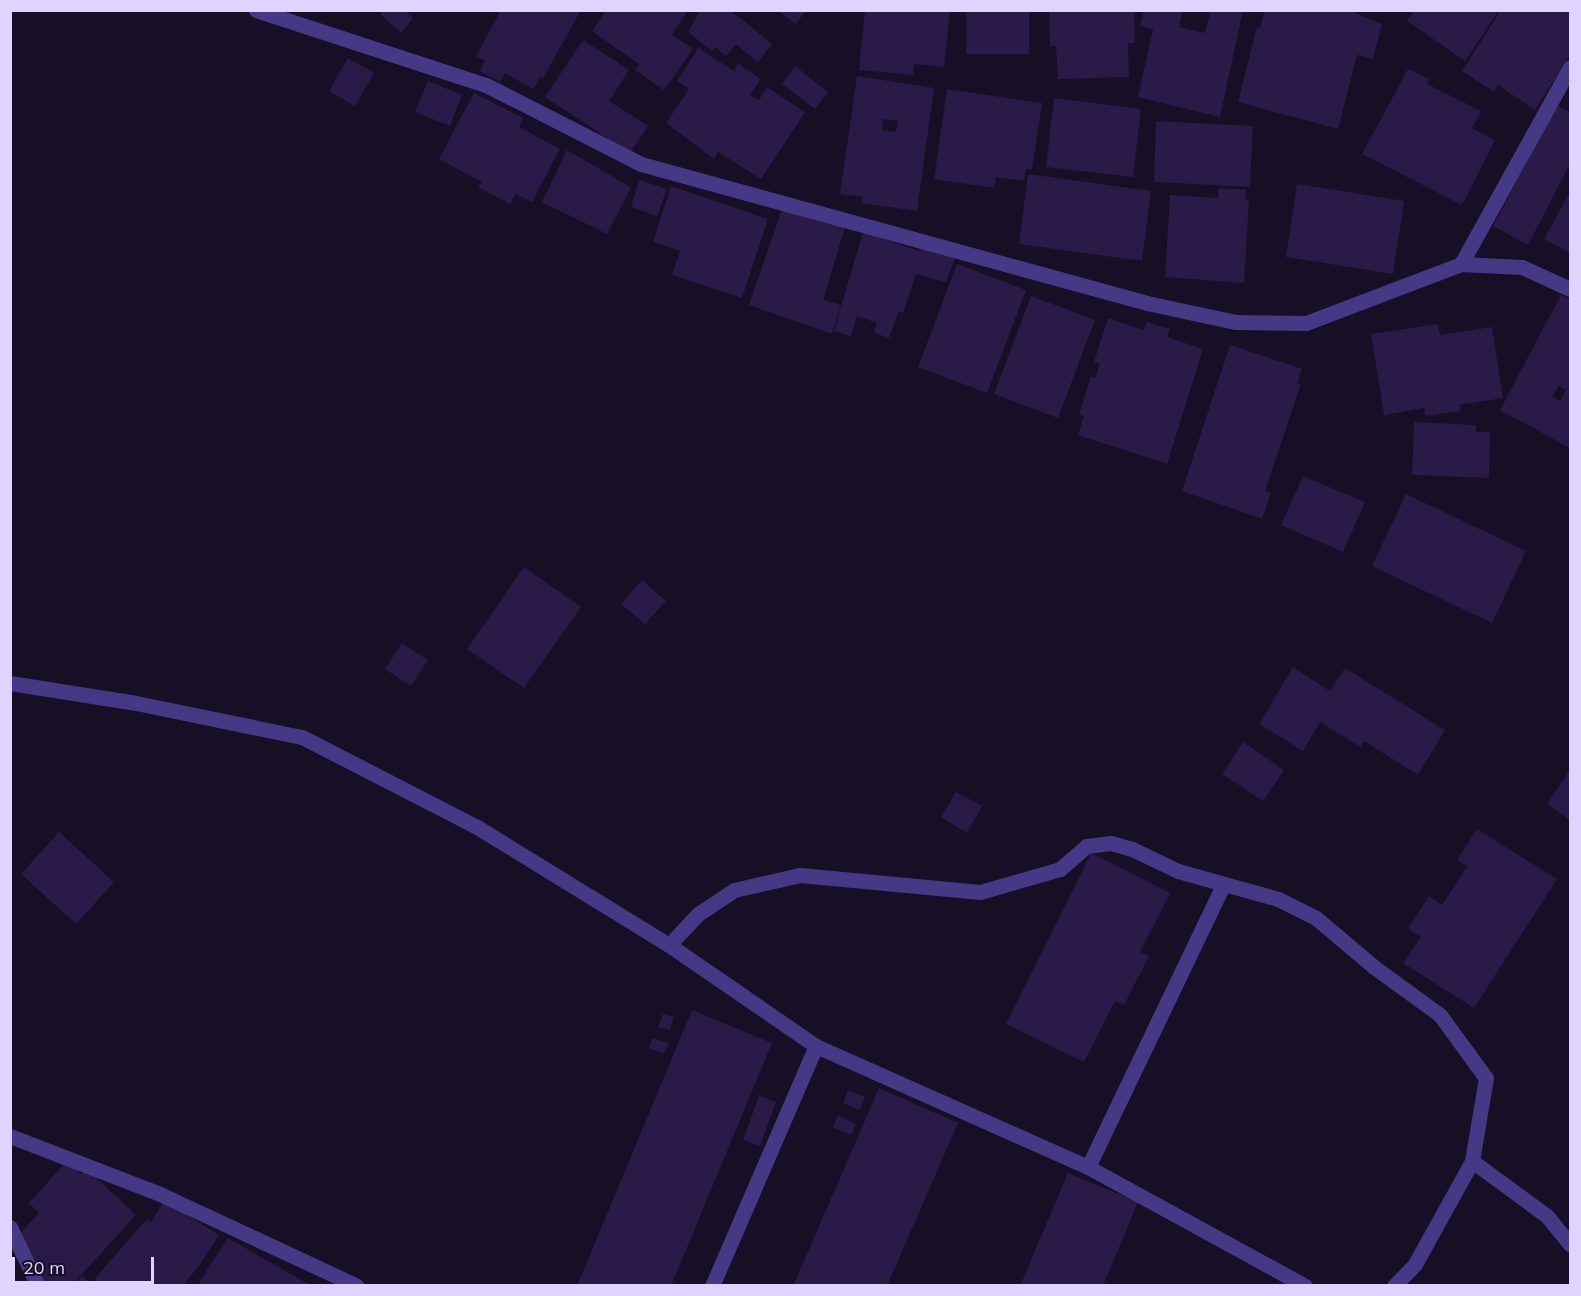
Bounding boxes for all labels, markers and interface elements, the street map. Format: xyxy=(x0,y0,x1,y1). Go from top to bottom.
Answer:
scale bar xyxy=(15,1245,158,1283)
text: 20 m xyxy=(23,1256,65,1279)

